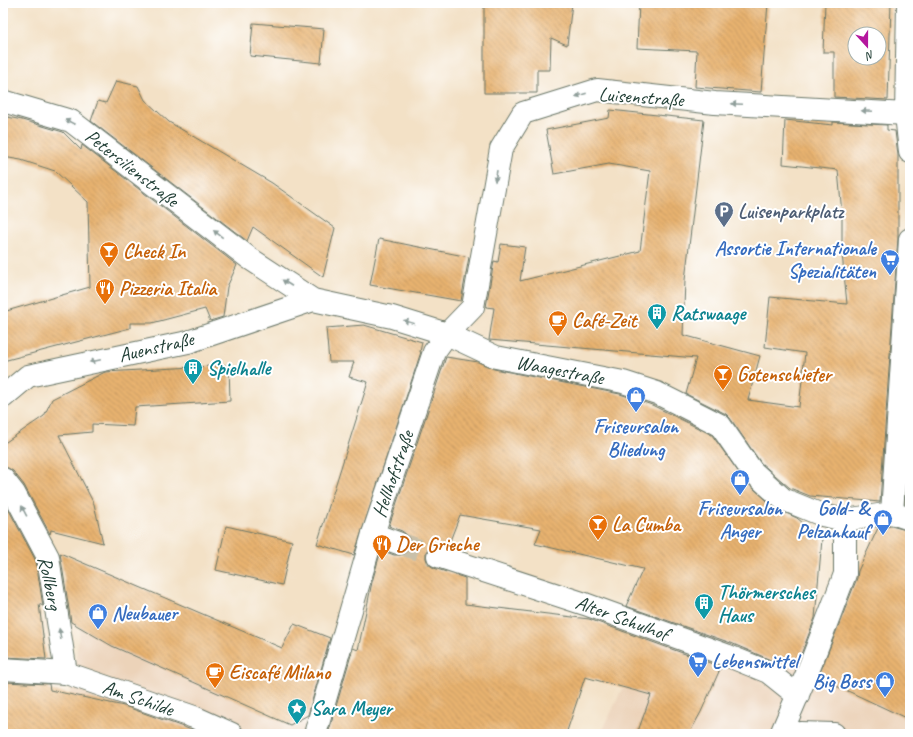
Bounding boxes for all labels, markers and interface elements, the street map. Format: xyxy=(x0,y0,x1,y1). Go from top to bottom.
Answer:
north arrow xyxy=(847,26,887,66)
text: N xyxy=(863,48,876,64)
street label: Luisenstraße xyxy=(598,82,686,113)
one-way arrow xyxy=(574,92,586,98)
one-way arrow xyxy=(731,101,743,108)
one-way arrow xyxy=(861,108,873,115)
one-way arrow xyxy=(64,119,76,125)
street label: Petersilienstraße xyxy=(80,124,185,213)
one-way arrow xyxy=(493,170,499,182)
place label: Luisenparkplatz xyxy=(738,199,845,224)
parking icon: Luisenparkplatz xyxy=(713,200,735,228)
one-way arrow xyxy=(212,230,223,239)
place label: Assortie Internationale Spezialitäten xyxy=(715,236,877,284)
place label: Check In xyxy=(123,239,186,264)
bar icon: Check In xyxy=(98,240,120,268)
supermarket icon: Assortie Internationale Spezialitäten xyxy=(879,248,901,276)
place label: Pizzeria Italia xyxy=(119,276,218,301)
restaurant icon: Pizzeria Italia xyxy=(94,277,116,305)
one-way arrow xyxy=(282,279,292,287)
place label: Ratswaage xyxy=(671,301,747,326)
building icon: Ratswaage xyxy=(646,302,668,330)
place label: Café-Zeit xyxy=(572,308,639,333)
cafe icon: Café-Zeit xyxy=(547,309,569,337)
one-way arrow xyxy=(403,319,415,325)
street label: Auenstraße xyxy=(116,326,197,368)
street label: Waagestraße xyxy=(514,349,607,391)
place label: Spielhalle xyxy=(207,356,272,381)
building icon: Spielhalle xyxy=(182,357,204,385)
one-way arrow xyxy=(89,359,101,365)
place label: Gotenschieter xyxy=(737,362,834,387)
bar icon: Gotenschieter xyxy=(712,363,734,391)
shop icon: Friseursalon Bliedung xyxy=(625,385,647,413)
place label: Friseursalon Bliedung xyxy=(594,414,680,462)
street label: Hellhofstraße xyxy=(367,426,420,521)
shop icon: Friseursalon Anger xyxy=(729,468,751,496)
place label: Friseursalon Anger xyxy=(698,496,784,544)
place label: Gold- & Pelzankauf xyxy=(797,496,874,544)
one-way arrow xyxy=(21,506,27,517)
shop icon: Gold- & Pelzankauf xyxy=(872,508,894,536)
place label: La Cumba xyxy=(612,512,682,537)
bar icon: La Cumba xyxy=(587,513,609,541)
place label: Der Grieche xyxy=(396,532,481,557)
restaurant icon: Der Grieche xyxy=(371,533,393,561)
street label: Rollberg xyxy=(32,554,68,614)
place label: Thörmersches Haus xyxy=(718,580,817,628)
street label: Alter Schulhof xyxy=(572,590,676,648)
building icon: Thörmersches Haus xyxy=(693,592,715,620)
place label: Neubauer xyxy=(112,601,180,626)
shop icon: Neubauer xyxy=(87,602,109,630)
one-way arrow xyxy=(57,628,63,640)
place label: Lebensmittel xyxy=(712,649,802,674)
supermarket icon: Lebensmittel xyxy=(687,650,709,678)
place label: Eiscafé Milano xyxy=(229,660,332,685)
cafe icon: Eiscafé Milano xyxy=(204,661,226,689)
place label: Big Boss xyxy=(813,669,873,694)
shop icon: Big Boss xyxy=(874,670,896,698)
street label: Am Schilde xyxy=(99,674,178,722)
place label: Sara Meyer xyxy=(311,696,395,722)
place icon: Sara Meyer xyxy=(286,697,308,725)

